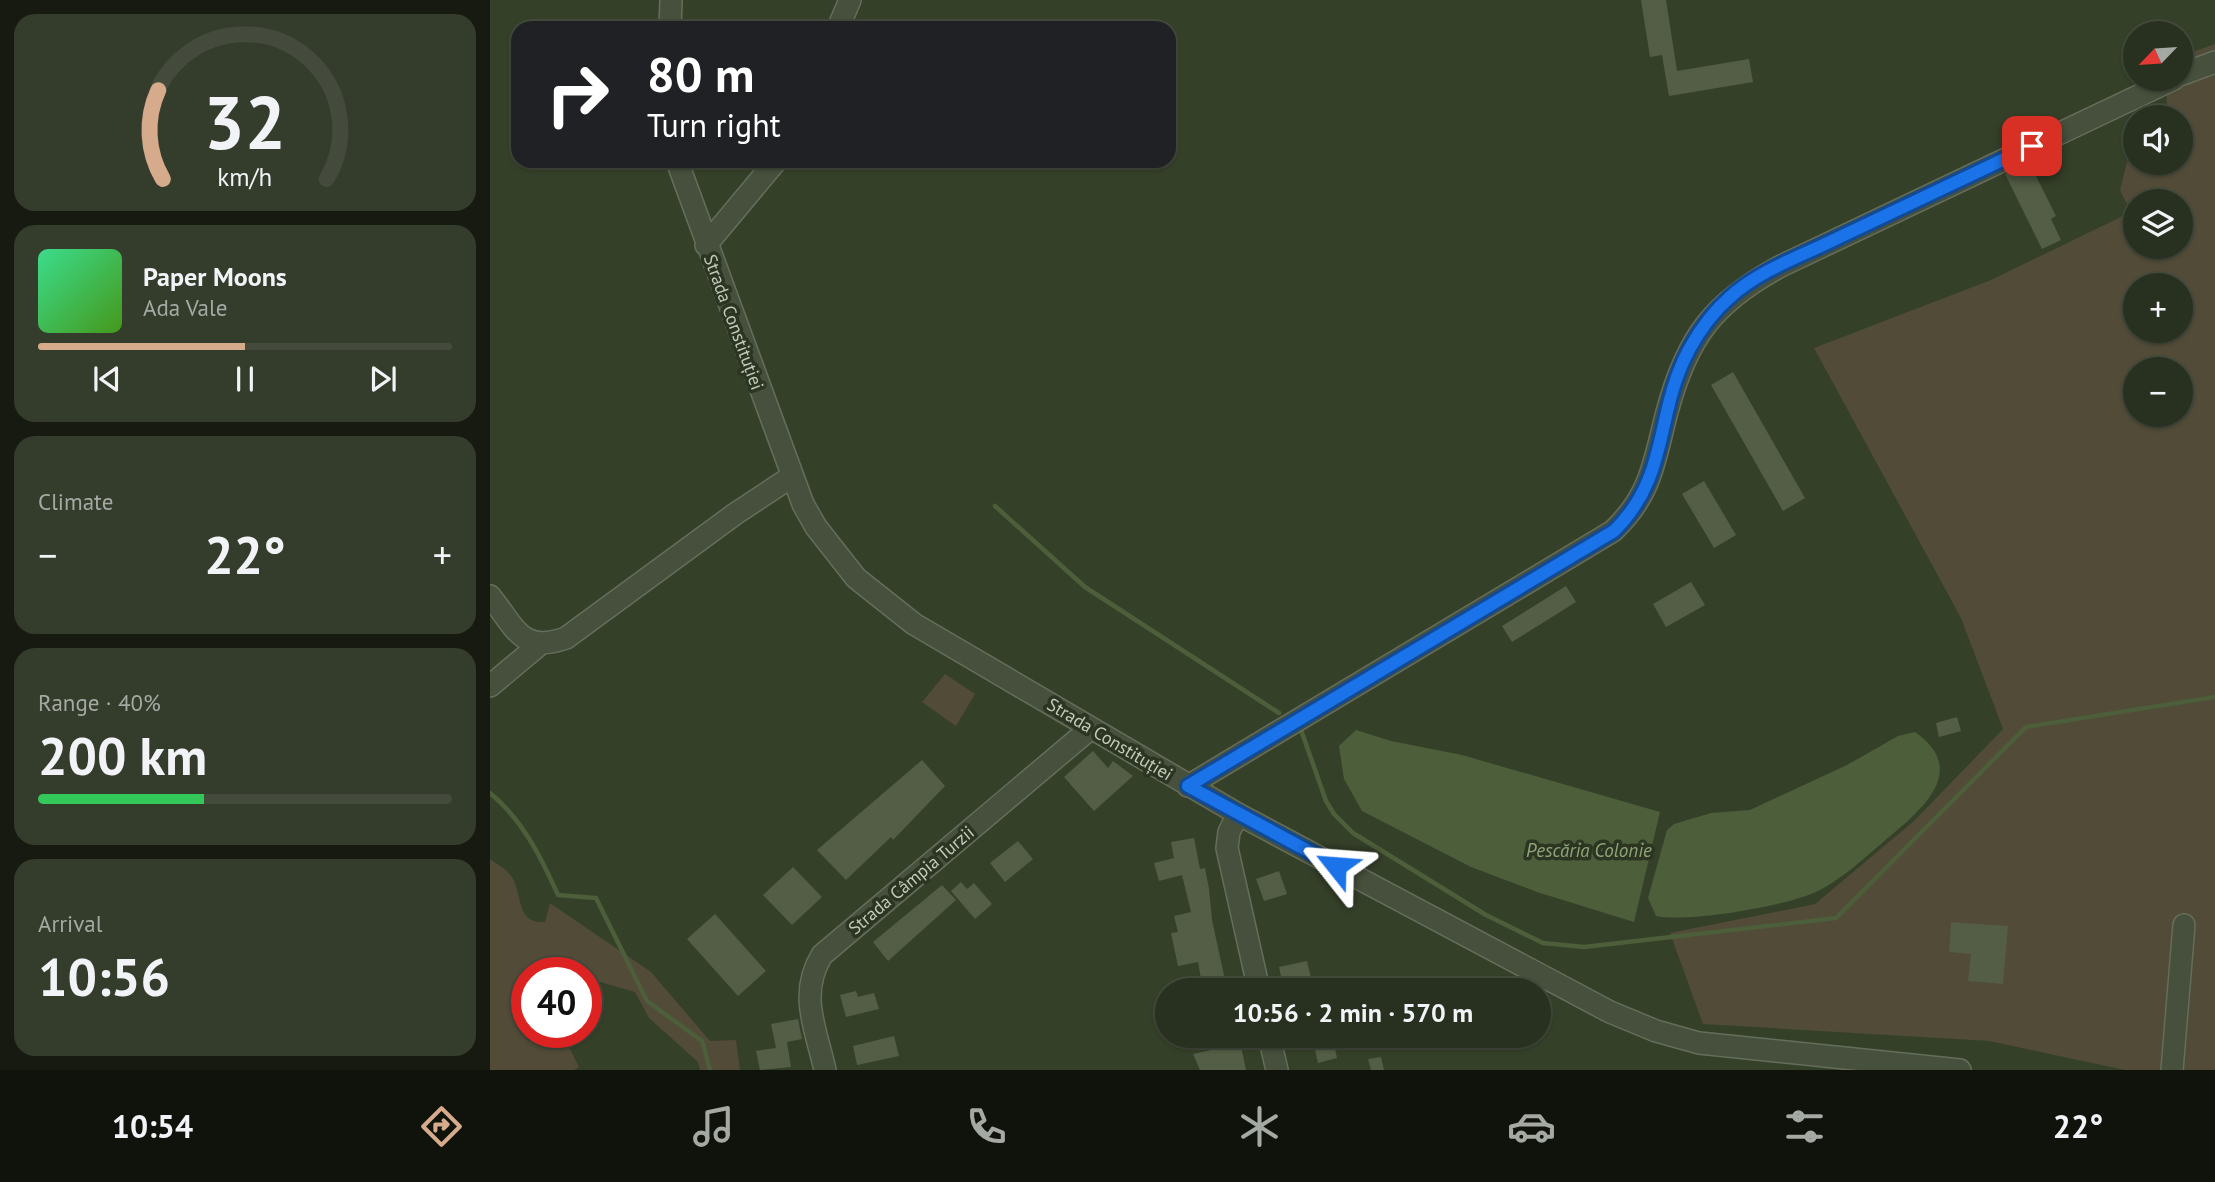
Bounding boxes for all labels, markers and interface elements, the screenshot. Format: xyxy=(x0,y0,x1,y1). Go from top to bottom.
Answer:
north arrow xyxy=(2123,21,2193,91)
map controls xyxy=(2123,21,2193,427)
text: 80 m xyxy=(647,42,754,106)
icon: right xyxy=(532,49,623,140)
text: 32 xyxy=(204,75,286,169)
text: Turn right xyxy=(647,104,781,146)
button: sound xyxy=(2123,105,2193,175)
pin xyxy=(2002,116,2062,176)
icon: arrive xyxy=(2013,127,2051,165)
text: km/h xyxy=(218,160,272,192)
button: layers xyxy=(2123,189,2193,259)
street label: Strada Constituției xyxy=(699,251,769,393)
text: Paper Moons xyxy=(143,260,287,293)
button: + xyxy=(2123,273,2193,343)
text: Ada Vale xyxy=(143,293,227,322)
button: − xyxy=(2123,357,2193,427)
icon: previous xyxy=(88,360,126,398)
icon: pause xyxy=(226,360,264,398)
icon: next xyxy=(364,360,402,398)
text: Climate xyxy=(38,487,113,516)
text: 22° xyxy=(204,521,286,588)
text: − xyxy=(38,530,57,579)
text: + xyxy=(433,530,452,579)
text: Range · 40% xyxy=(38,688,161,717)
street label: Strada Constituției xyxy=(1043,692,1177,786)
text: 200 km xyxy=(38,722,207,789)
street label: Strada Câmpia Turzii xyxy=(843,821,979,939)
position arrow xyxy=(1299,829,1373,903)
water label: Pescăria Colonie xyxy=(1526,838,1652,862)
text: Arrival xyxy=(38,909,102,938)
text: 10:56 xyxy=(38,943,170,1010)
speed limit sign: 40 xyxy=(511,957,602,1048)
text: 10:56 · 2 min · 570 m xyxy=(1233,996,1473,1029)
icon: directions xyxy=(417,1102,466,1151)
icon: music xyxy=(689,1102,738,1151)
icon: phone xyxy=(962,1102,1011,1151)
icon: climate xyxy=(1235,1102,1284,1151)
icon: car xyxy=(1507,1102,1556,1151)
icon: filters xyxy=(1780,1102,1829,1151)
text: 10:54 xyxy=(112,1105,193,1147)
text: 22° xyxy=(2053,1105,2103,1147)

